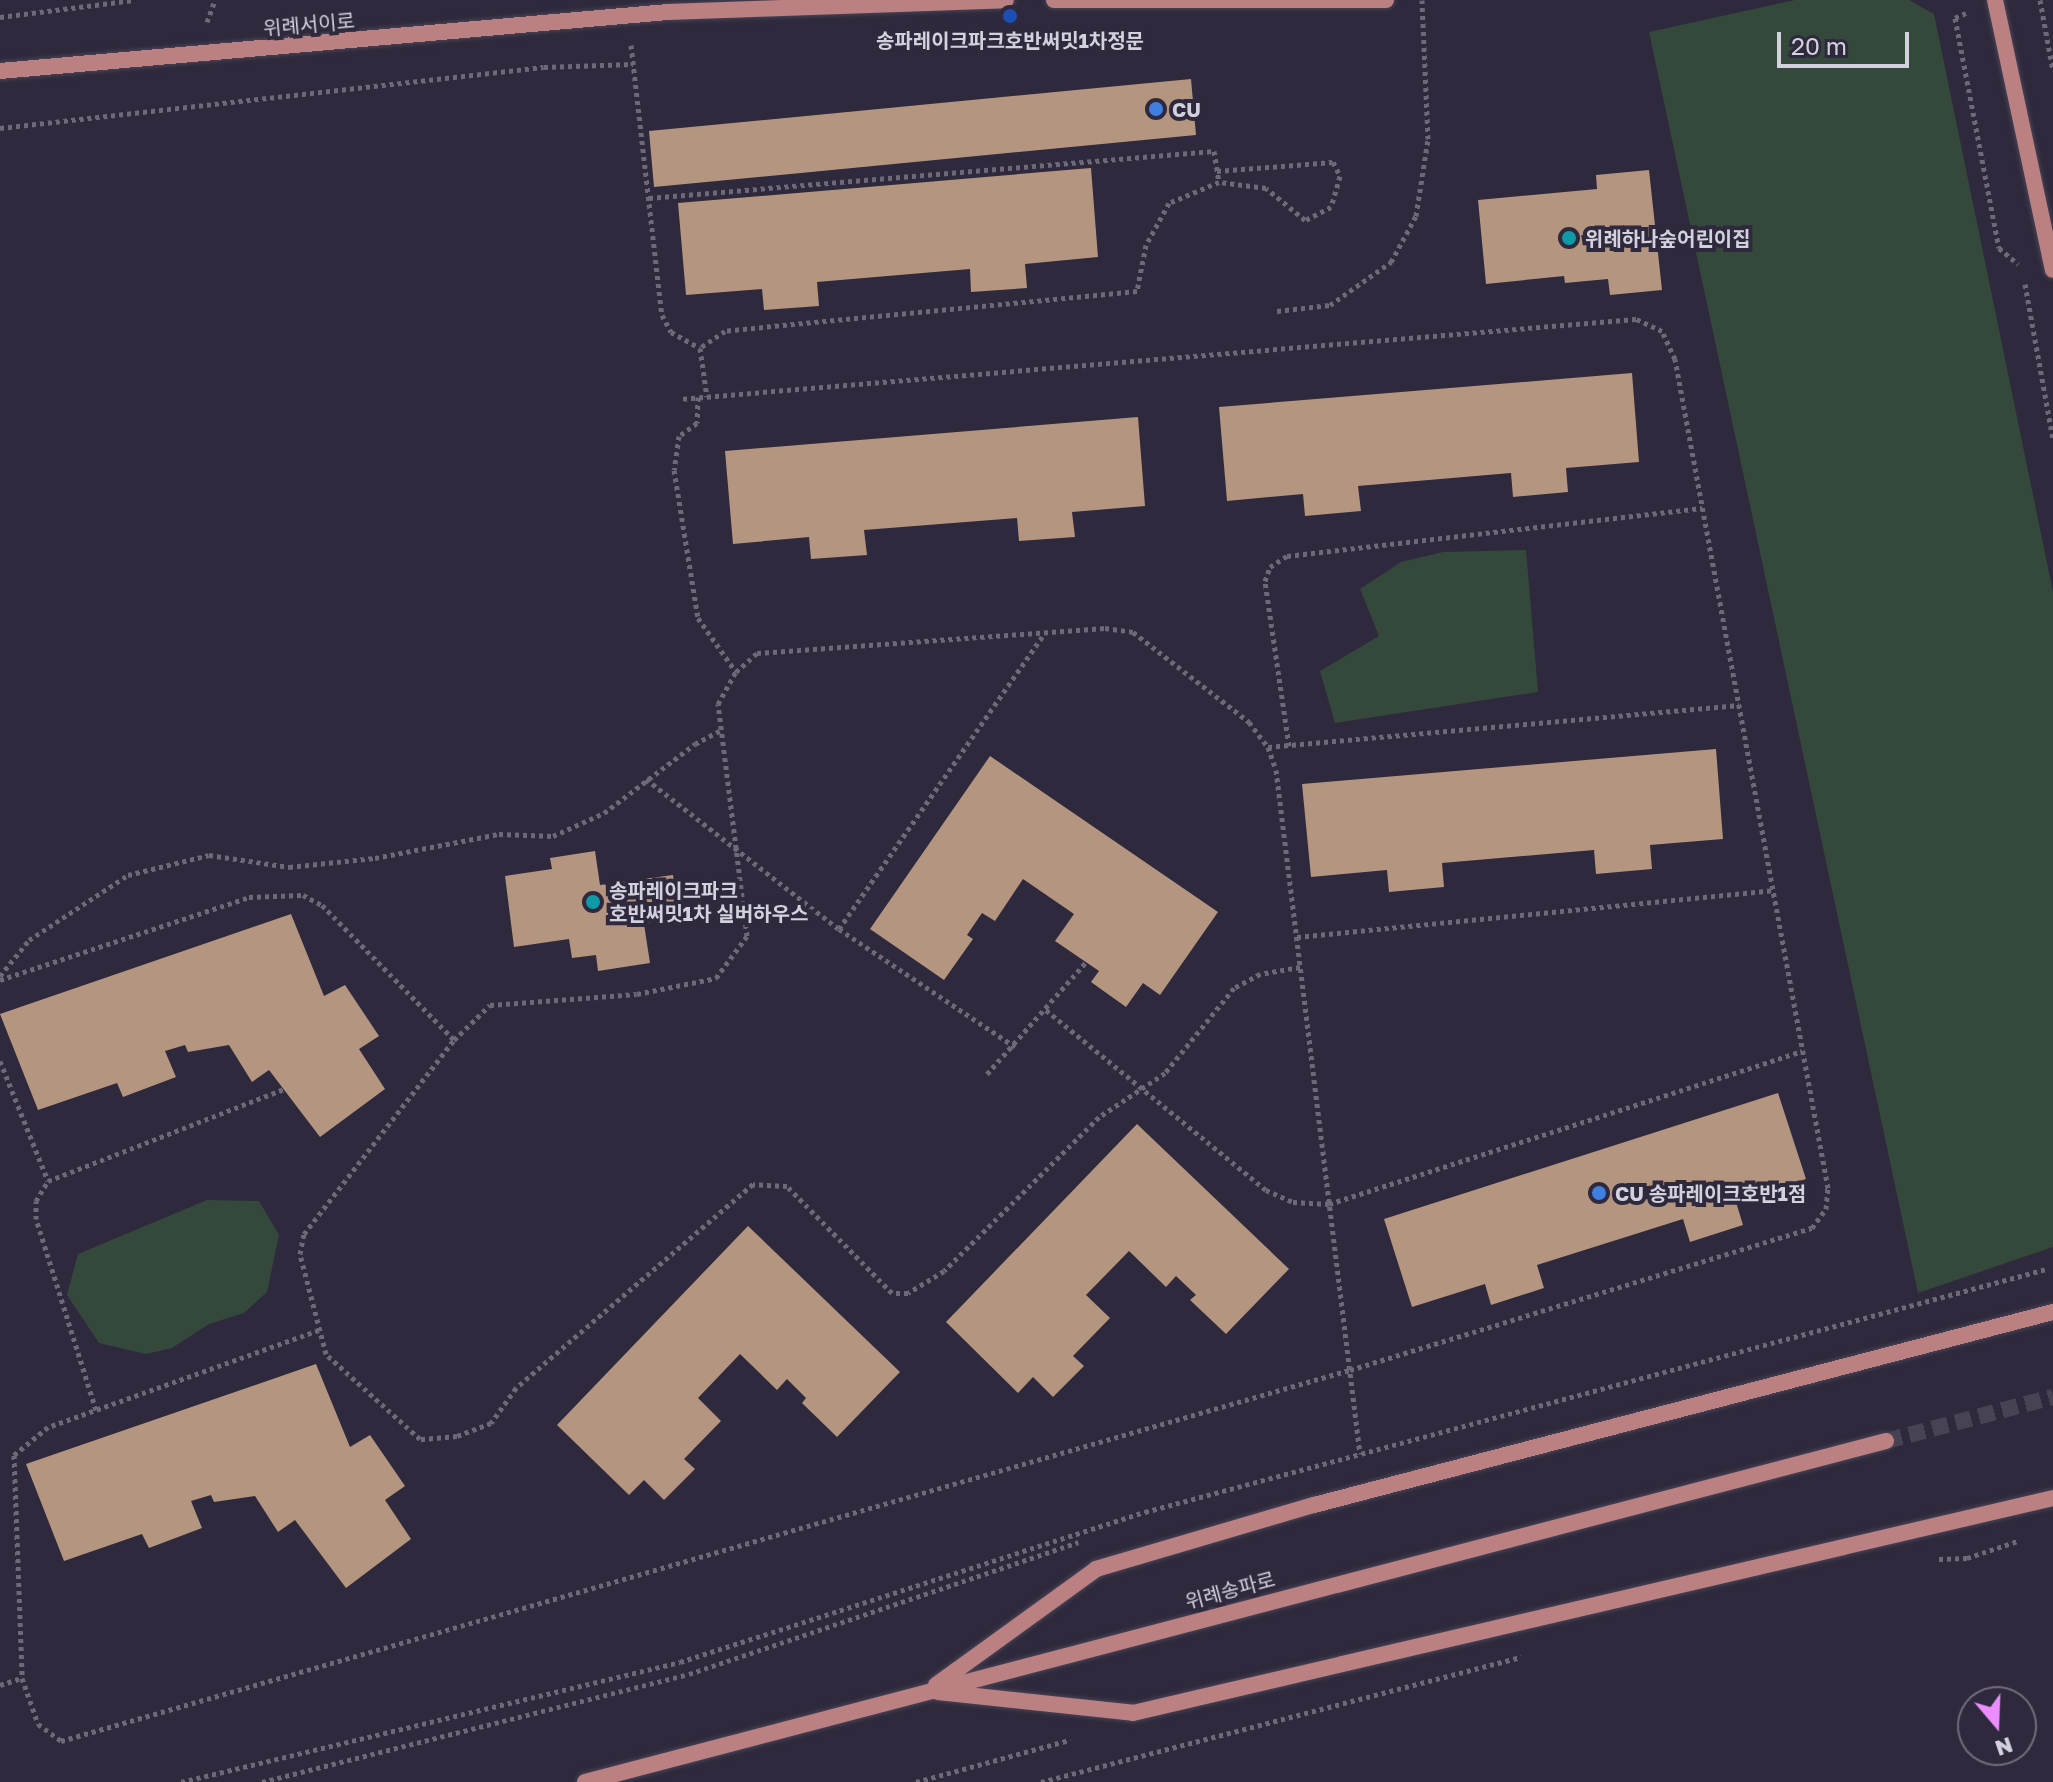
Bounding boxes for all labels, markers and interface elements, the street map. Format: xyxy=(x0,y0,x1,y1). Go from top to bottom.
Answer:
marker: 송파레이크파크호반써밋1차정문 xyxy=(1001,7,1019,25)
street label: 위례서이로 xyxy=(262,8,356,40)
scale bar xyxy=(1781,16,1913,66)
place label: 송파레이크파크호반써밋1차정문 xyxy=(876,28,1144,52)
text: 20 m xyxy=(1791,31,1847,60)
place label: CU xyxy=(1172,97,1201,121)
marker: CU xyxy=(1147,100,1165,118)
place label: 위례하나숲어린이집 xyxy=(1585,226,1751,250)
marker: 위례하나숲어린이집 xyxy=(1560,229,1578,247)
place label: 송파레이크파크 호반써밋1차 실버하우스 xyxy=(609,878,808,925)
marker: 송파레이크파크 호반써밋1차 실버하우스 xyxy=(584,893,602,911)
place label: CU 송파레이크호반1점 xyxy=(1615,1181,1806,1205)
marker: CU 송파레이크호반1점 xyxy=(1590,1184,1608,1202)
street label: 위례송파로 xyxy=(1182,1567,1278,1613)
north arrow xyxy=(1957,1686,2037,1766)
text: N xyxy=(1992,1732,2017,1763)

